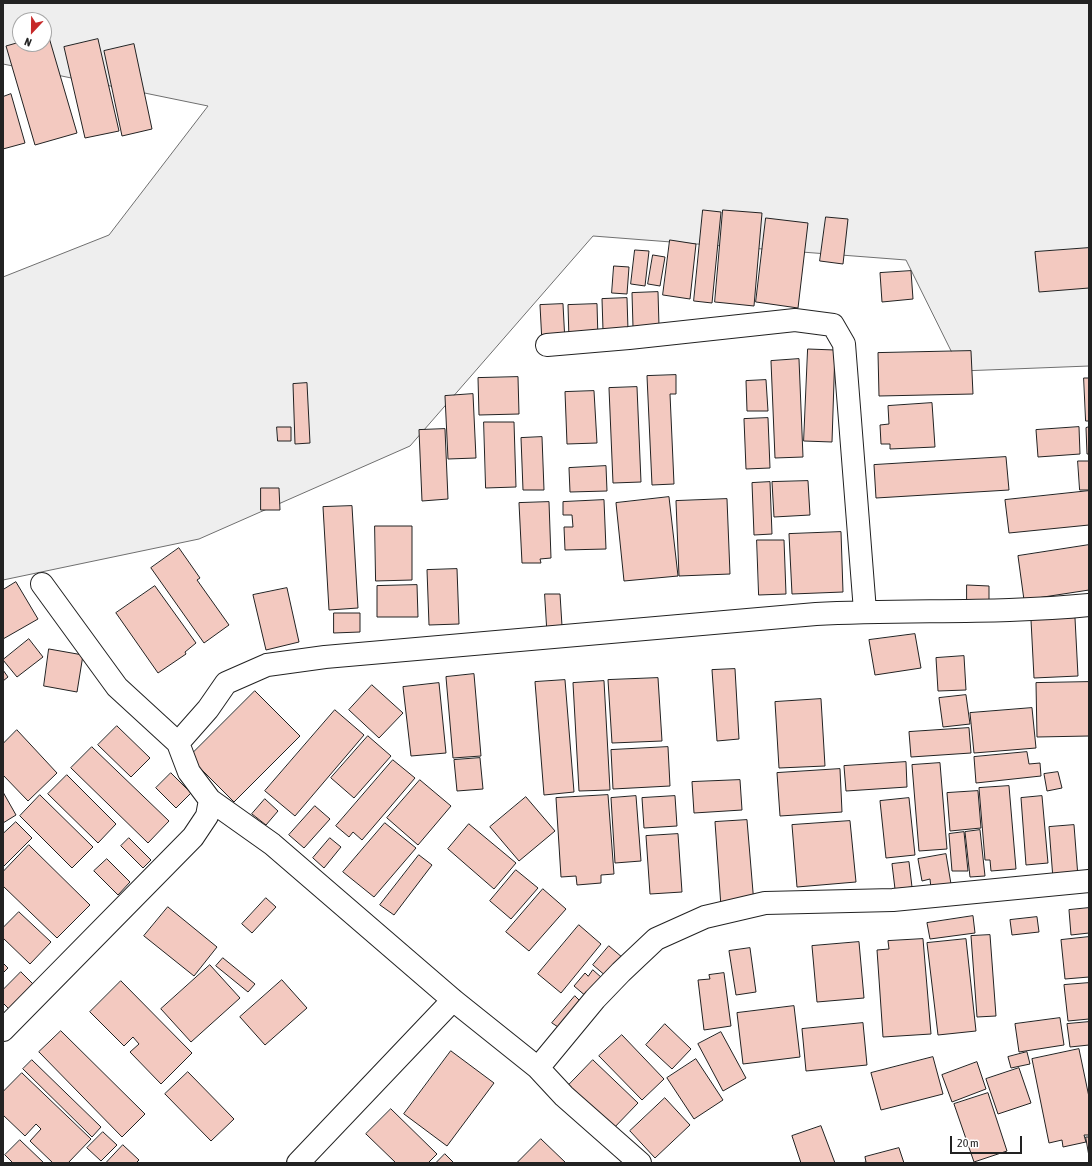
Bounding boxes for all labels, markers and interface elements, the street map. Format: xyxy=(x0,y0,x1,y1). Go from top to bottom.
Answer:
north arrow xyxy=(12,12,52,52)
text: N xyxy=(23,35,33,49)
scale bar xyxy=(952,1128,1024,1154)
text: 20 m xyxy=(957,1136,979,1150)

